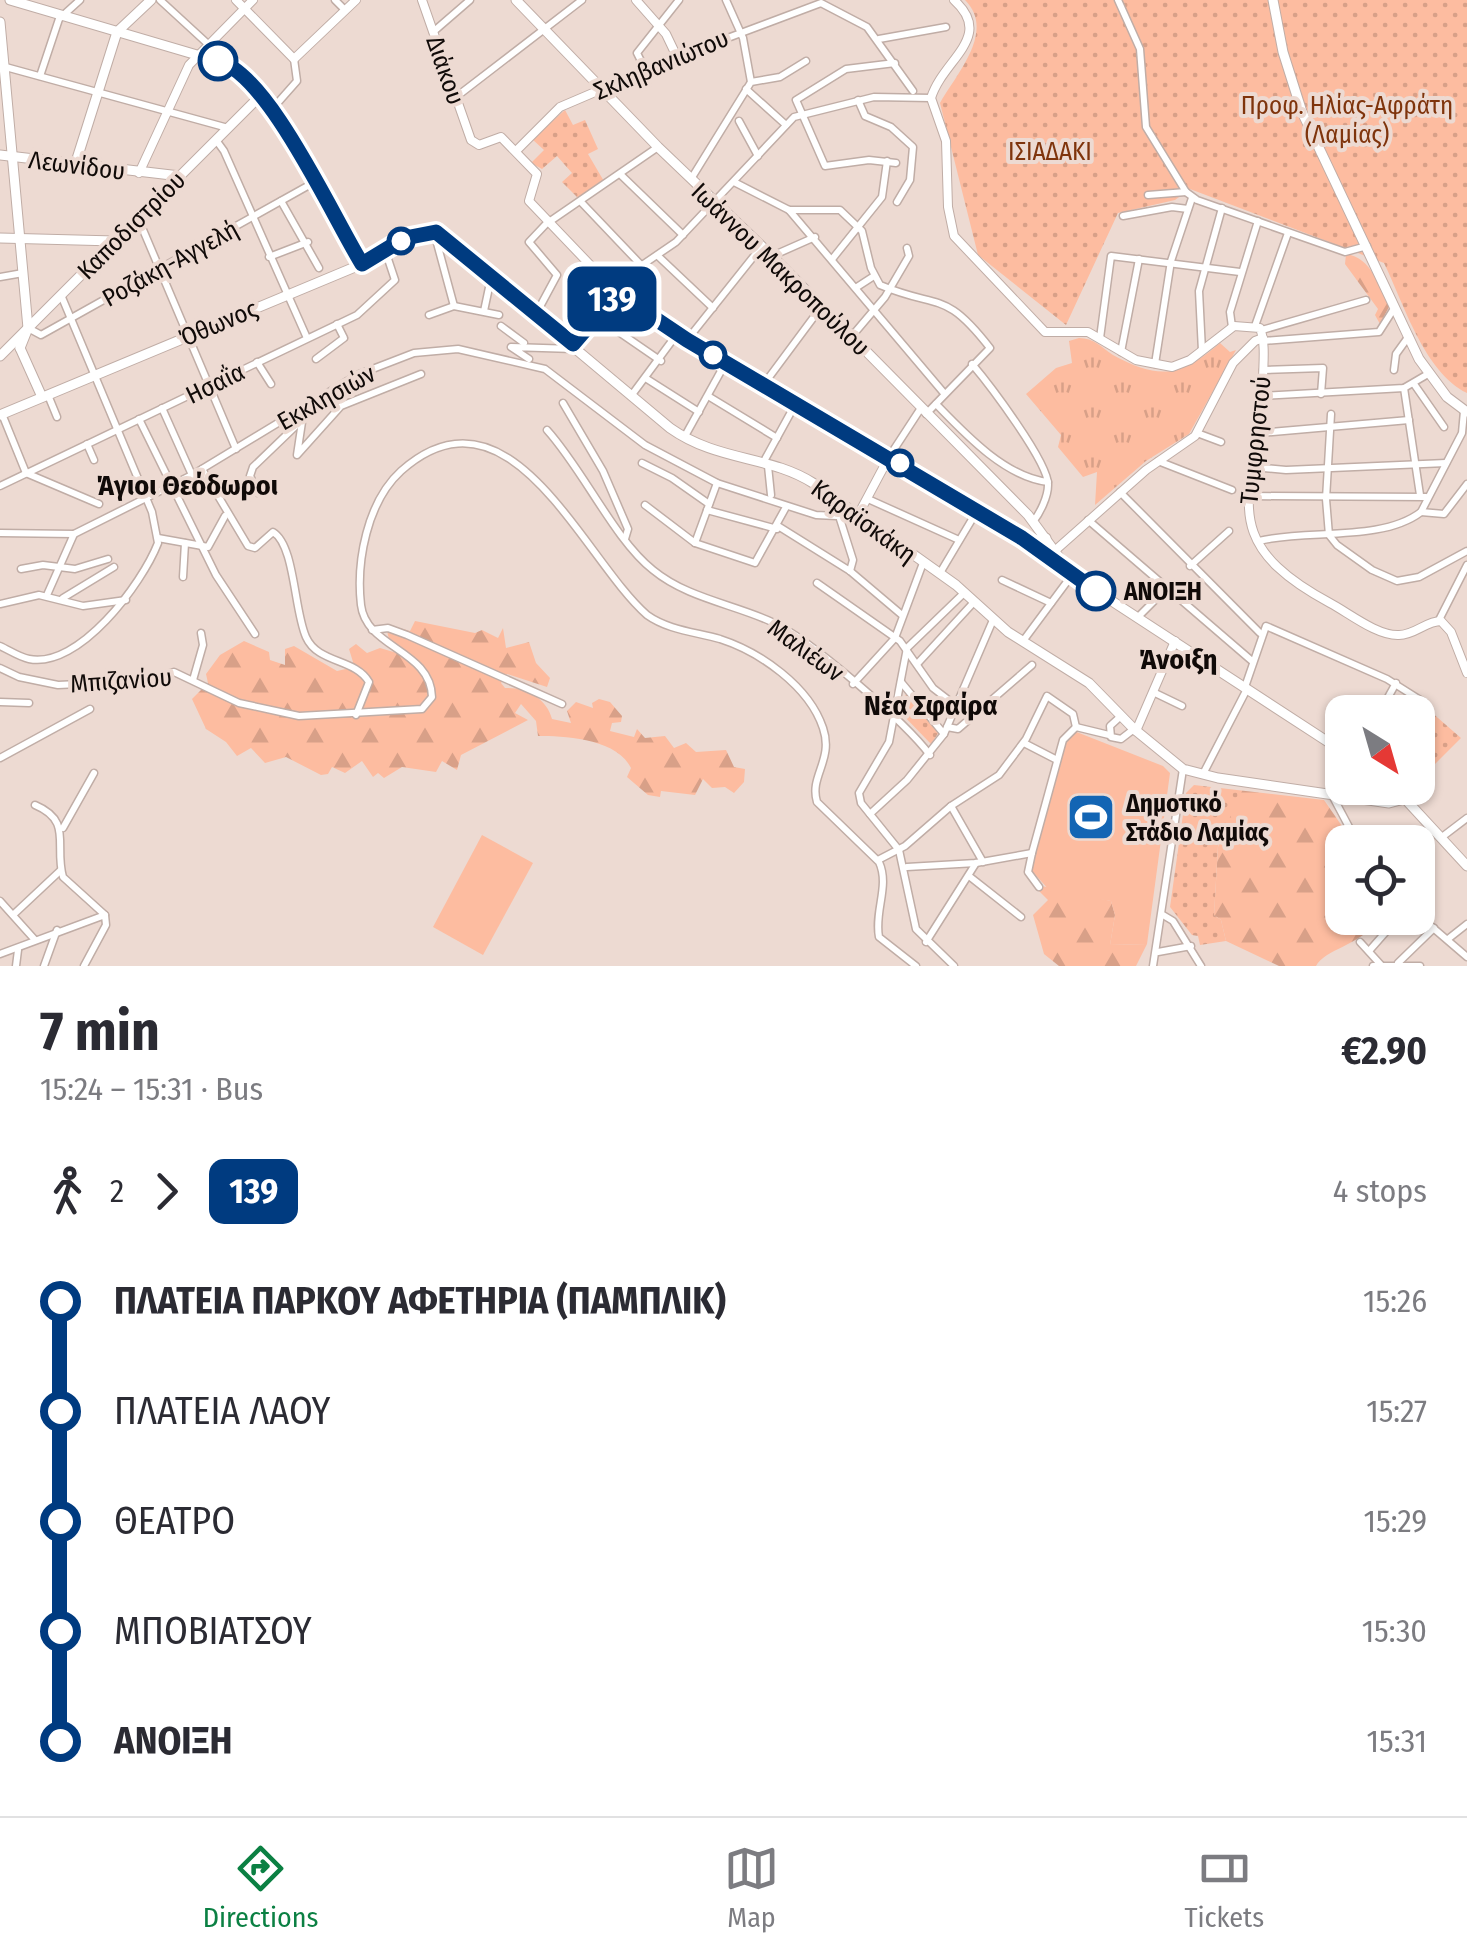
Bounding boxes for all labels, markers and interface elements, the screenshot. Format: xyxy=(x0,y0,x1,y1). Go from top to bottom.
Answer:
street label: Σκληβανιώτου xyxy=(589,23,733,107)
street label: Διάκου xyxy=(419,32,471,109)
unlabelled marker xyxy=(199,42,237,80)
park label: Προφ. Ηλίας-Αφράτη (Λαμίας) xyxy=(1241,91,1453,150)
park label: ΙΣΙΑΔΑΚΙ xyxy=(1008,137,1092,167)
street label: Λεωνίδου xyxy=(27,145,127,187)
street label: Καποδιστρίου xyxy=(71,165,192,286)
street label: Ιωάννου Μακροπούλου xyxy=(685,177,876,363)
street label: Ροζάκη-Αγγελή xyxy=(97,214,244,314)
unlabelled marker xyxy=(388,228,414,254)
line badge: 139 xyxy=(554,266,670,332)
text: 139 xyxy=(587,278,637,320)
street label: Όθωνος xyxy=(175,294,263,354)
unlabelled marker xyxy=(700,342,726,368)
street label: Ησαΐα xyxy=(181,356,250,411)
street label: Εκκλησιών xyxy=(272,359,381,437)
street label: Τυμφρηστού xyxy=(1234,375,1278,506)
unlabelled marker xyxy=(887,450,913,476)
district label: Άγιοι Θεόδωροι xyxy=(96,469,278,502)
street label: Καραϊσκάκη xyxy=(805,474,922,570)
marker: ΑΝΟΙΞΗ xyxy=(1077,572,1115,610)
place label: ΑΝΟΙΞΗ xyxy=(1123,577,1202,607)
street label: Μαλιέων xyxy=(762,613,849,688)
district label: Άνοιξη xyxy=(1138,643,1218,676)
street label: Μπιζανίου xyxy=(69,662,173,700)
district label: Νέα Σφαίρα xyxy=(864,689,998,722)
north arrow xyxy=(1325,695,1435,805)
map controls xyxy=(1325,695,1435,935)
place label: Δημοτικό Στάδιο Λαμίας xyxy=(1125,789,1269,848)
sports icon: Δημοτικό Στάδιο Λαμίας xyxy=(1065,791,1117,843)
button: locate xyxy=(1325,825,1435,935)
text: 7 min xyxy=(40,999,160,1065)
text: €2.90 xyxy=(1341,1028,1427,1074)
text: 15:24 – 15:31 · Bus xyxy=(40,1070,263,1108)
icon: walk xyxy=(40,1164,95,1219)
icon: forward xyxy=(139,1164,194,1219)
text: 139 xyxy=(229,1170,278,1212)
text: 2 xyxy=(110,1172,124,1210)
text: 4 stops xyxy=(1333,1172,1427,1210)
text: ΠΛΑΤΕΙΑ ΠΑΡΚΟΥ ΑΦΕΤΗΡΙΑ (ΠΑΜΠΛΙΚ) xyxy=(114,1278,726,1324)
text: 15:26 xyxy=(1363,1282,1427,1320)
text: ΠΛΑΤΕΙΑ ΛΑΟΥ xyxy=(114,1388,331,1434)
text: 15:27 xyxy=(1366,1392,1427,1430)
text: ΘΕΑΤΡΟ xyxy=(114,1498,235,1544)
text: 15:29 xyxy=(1364,1502,1427,1540)
text: ΜΠΟΒΙΑΤΣΟΥ xyxy=(114,1608,312,1654)
text: 15:30 xyxy=(1362,1612,1427,1650)
text: ΑΝΟΙΞΗ xyxy=(114,1718,232,1764)
text: 15:31 xyxy=(1367,1722,1427,1760)
tab: Directions xyxy=(203,1841,319,1934)
tab: Map xyxy=(724,1841,779,1934)
tab: Tickets xyxy=(1184,1841,1264,1934)

